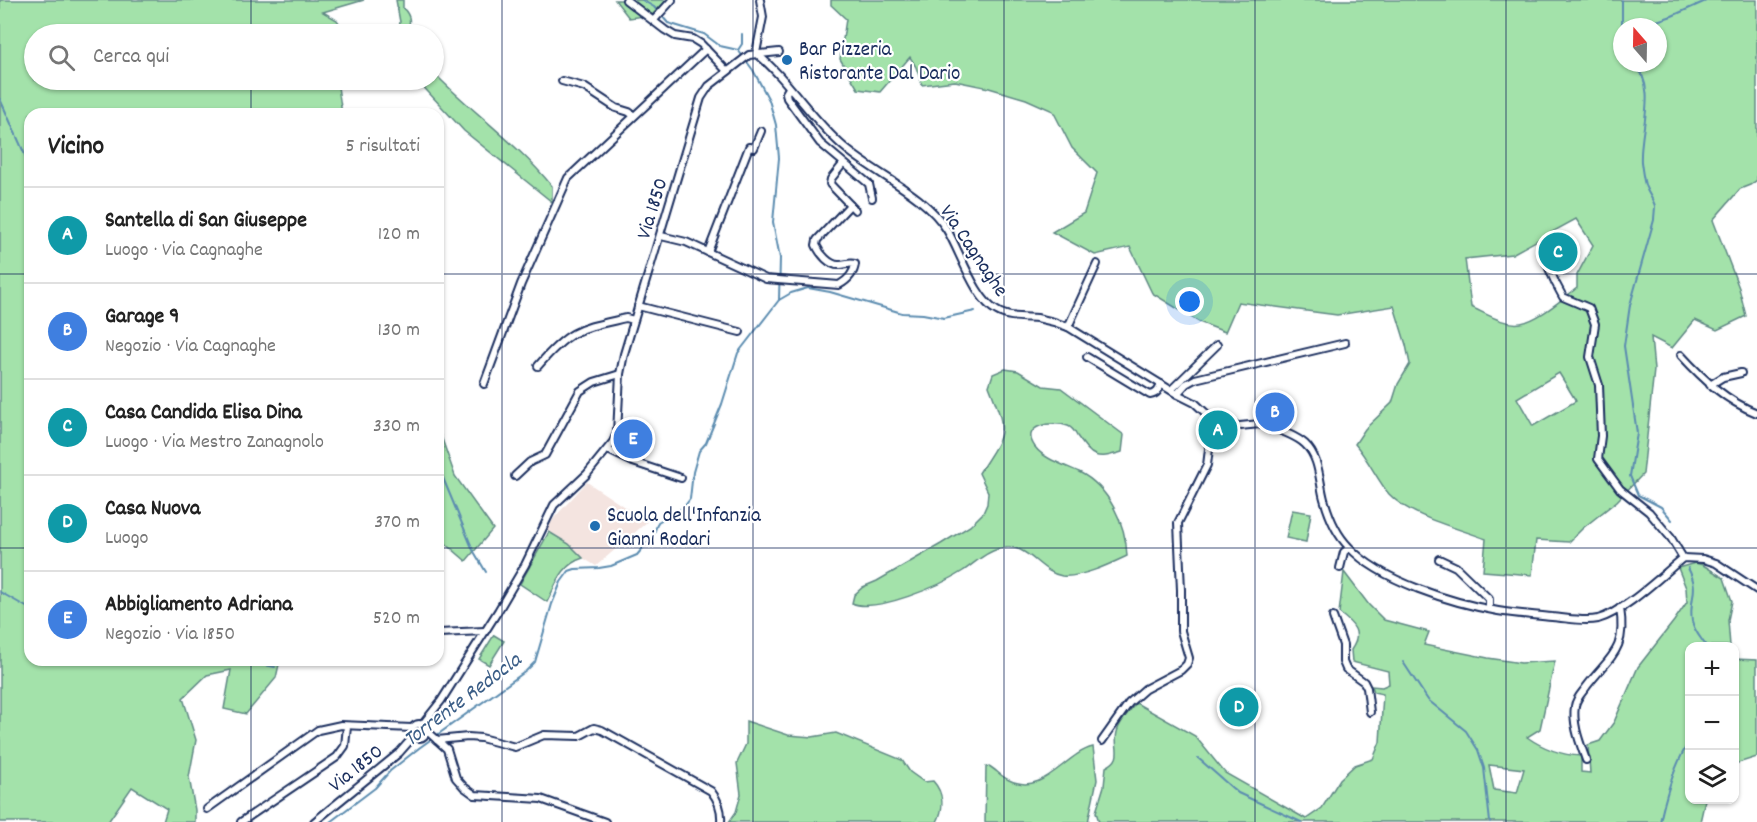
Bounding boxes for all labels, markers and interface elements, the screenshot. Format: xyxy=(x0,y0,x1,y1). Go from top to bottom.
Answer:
north arrow xyxy=(1613,18,1667,72)
search box xyxy=(24,24,444,90)
place label: Bar Pizzeria Ristorante Dal Dario xyxy=(799,36,960,90)
icon: search xyxy=(45,41,78,74)
text: Cerca qui xyxy=(93,42,169,73)
marker: Bar Pizzeria Ristorante Dal Dario xyxy=(780,53,794,67)
text: Vicino xyxy=(48,129,104,166)
text: 5 risultati xyxy=(345,133,420,161)
street label: Via 1850 xyxy=(630,174,677,243)
street label: Via Cagnaghe xyxy=(931,199,1014,304)
text: Santella di San Giuseppe xyxy=(105,206,307,237)
text: A xyxy=(62,221,73,249)
text: 120 m xyxy=(378,221,420,249)
pin: C xyxy=(1538,230,1578,274)
text: Luogo · Via Cagnaghe xyxy=(105,237,263,265)
your location xyxy=(1175,287,1204,316)
text: Garage 9 xyxy=(105,302,179,333)
text: B xyxy=(63,317,72,345)
text: 130 m xyxy=(378,317,420,345)
text: Negozio · Via Cagnaghe xyxy=(105,333,276,361)
pin: B xyxy=(1256,390,1294,434)
text: Casa Candida Elisa Dina xyxy=(105,398,302,429)
pin: A xyxy=(1198,408,1238,452)
text: C xyxy=(63,413,72,441)
text: 330 m xyxy=(373,413,420,441)
pin: E xyxy=(614,416,652,462)
text: Luogo · Via Mestro Zanagnolo xyxy=(105,429,324,457)
text: Casa Nuova xyxy=(105,494,200,525)
place label: Scuola dell'Infanzia Gianni Rodari xyxy=(607,502,762,556)
text: D xyxy=(62,509,73,537)
text: 370 m xyxy=(374,509,420,537)
marker: Scuola dell'Infanzia Gianni Rodari xyxy=(588,519,602,533)
text: Luogo xyxy=(105,525,148,553)
text: Abbigliamento Adriana xyxy=(105,590,293,621)
text: E xyxy=(63,605,72,633)
text: 520 m xyxy=(373,605,420,633)
text: Negozio · Via 1850 xyxy=(105,621,235,649)
map controls xyxy=(1685,642,1739,804)
button: + xyxy=(1685,642,1739,696)
water label: Torrente Redocla xyxy=(398,645,530,755)
pin: D xyxy=(1220,684,1258,730)
button: − xyxy=(1685,696,1739,750)
street label: Via 1850 xyxy=(323,738,391,801)
button: layers xyxy=(1685,750,1739,804)

